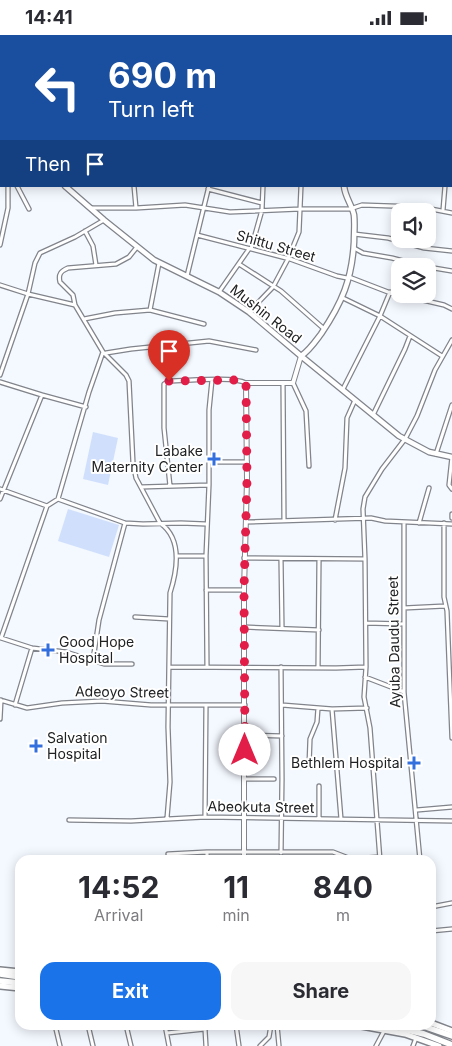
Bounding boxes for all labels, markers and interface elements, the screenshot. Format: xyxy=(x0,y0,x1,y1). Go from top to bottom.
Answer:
text: 14:41 xyxy=(25,6,73,29)
text: 690 m xyxy=(108,54,217,96)
icon: left xyxy=(25,55,90,120)
text: Turn left xyxy=(108,96,194,122)
icon: arrive xyxy=(81,150,109,178)
text: Then xyxy=(25,153,71,176)
map controls xyxy=(391,203,436,303)
button: sound xyxy=(391,203,436,248)
street label: Shittu Street xyxy=(235,226,318,265)
button: layers xyxy=(391,258,436,303)
street label: Mushin Road xyxy=(227,280,305,347)
pin xyxy=(148,330,190,381)
icon: arrive xyxy=(155,337,183,365)
place label: Labake Maternity Center xyxy=(92,442,203,475)
marker: Labake Maternity Center xyxy=(207,452,221,466)
street label: Ayuba Daudu Street xyxy=(384,576,403,708)
place label: Good Hope Hospital xyxy=(59,633,134,666)
marker: Good Hope Hospital xyxy=(41,643,55,657)
street label: Adeoyo Street xyxy=(75,682,170,701)
position arrow xyxy=(218,723,270,775)
place label: Salvation Hospital xyxy=(47,729,108,762)
marker: Salvation Hospital xyxy=(29,739,43,753)
place label: Bethlem Hospital xyxy=(291,754,403,771)
marker: Bethlem Hospital xyxy=(407,756,421,770)
street label: Abeokuta Street xyxy=(208,797,315,816)
text: 14:52 xyxy=(78,869,159,905)
text: 11 xyxy=(223,869,249,905)
text: 840 xyxy=(313,869,373,905)
text: Arrival xyxy=(94,905,143,925)
text: min xyxy=(222,905,250,925)
text: m xyxy=(336,905,350,925)
button: Exit xyxy=(40,962,221,1020)
button: Share xyxy=(231,962,411,1020)

